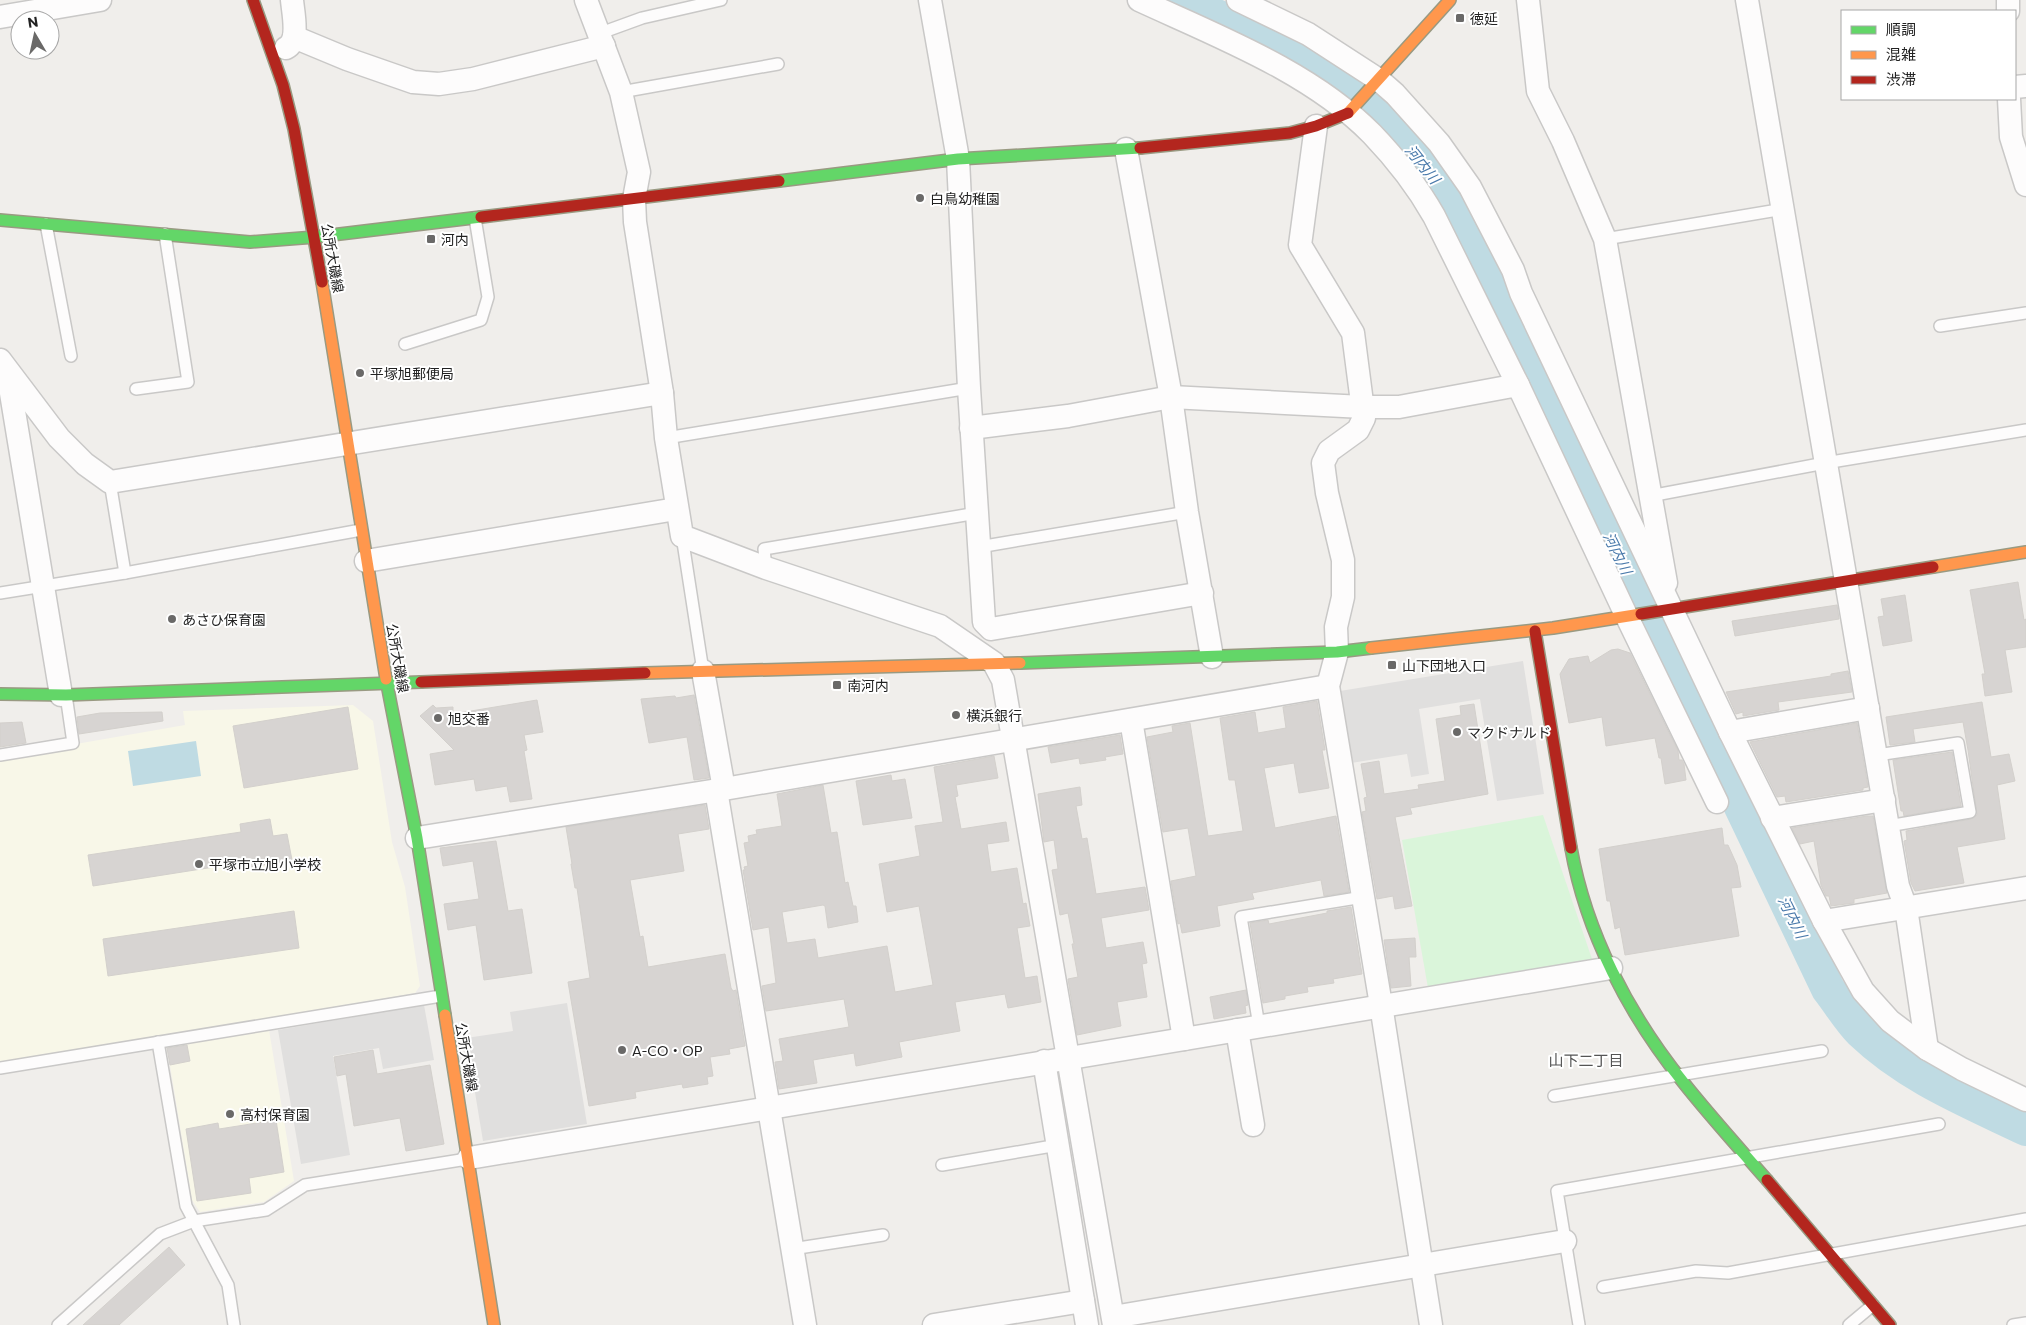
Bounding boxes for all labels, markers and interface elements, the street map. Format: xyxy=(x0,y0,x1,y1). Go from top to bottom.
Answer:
north arrow xyxy=(10,10,60,60)
place label: 徳延 xyxy=(1470,10,1498,27)
legend xyxy=(1841,10,2016,100)
text: N xyxy=(26,12,39,31)
marker: 徳延 xyxy=(1454,12,1466,24)
text: 順調 xyxy=(1886,20,1916,38)
text: 混雑 xyxy=(1886,45,1916,63)
text: 渋滞 xyxy=(1886,70,1916,88)
water label: 河内川 xyxy=(1402,141,1445,189)
place label: 白鳥幼稚園 xyxy=(930,190,1000,207)
marker: 白鳥幼稚園 xyxy=(914,192,926,204)
street label: 公所大磯線 xyxy=(319,222,347,294)
place label: 河内 xyxy=(441,231,469,248)
marker: 河内 xyxy=(425,233,437,245)
place label: 平塚旭郵便局 xyxy=(370,365,454,382)
marker: 平塚旭郵便局 xyxy=(354,367,366,379)
water label: 河内川 xyxy=(1600,529,1637,579)
place label: あさひ保育園 xyxy=(182,611,266,628)
marker: あさひ保育園 xyxy=(166,613,178,625)
street label: 公所大磯線 xyxy=(384,622,412,694)
place label: 山下団地入口 xyxy=(1402,657,1486,674)
marker: 山下団地入口 xyxy=(1386,659,1398,671)
place label: 南河内 xyxy=(847,677,889,694)
marker: 南河内 xyxy=(831,679,843,691)
place label: 横浜銀行 xyxy=(966,707,1022,724)
marker: 横浜銀行 xyxy=(950,709,962,721)
place label: 旭交番 xyxy=(448,710,490,727)
marker: 旭交番 xyxy=(432,712,444,724)
place label: マクドナルド xyxy=(1467,724,1551,741)
marker: マクドナルド xyxy=(1451,726,1463,738)
place label: 平塚市立旭小学校 xyxy=(209,856,321,873)
marker: 平塚市立旭小学校 xyxy=(193,858,205,870)
water label: 河内川 xyxy=(1775,893,1812,943)
street label: 公所大磯線 xyxy=(453,1021,481,1093)
place label: A-CO・OP xyxy=(632,1042,703,1059)
marker: A-CO・OP xyxy=(616,1044,628,1056)
district label: 山下二丁目 xyxy=(1548,1051,1624,1069)
place label: 高村保育園 xyxy=(240,1106,310,1123)
marker: 高村保育園 xyxy=(224,1108,236,1120)

